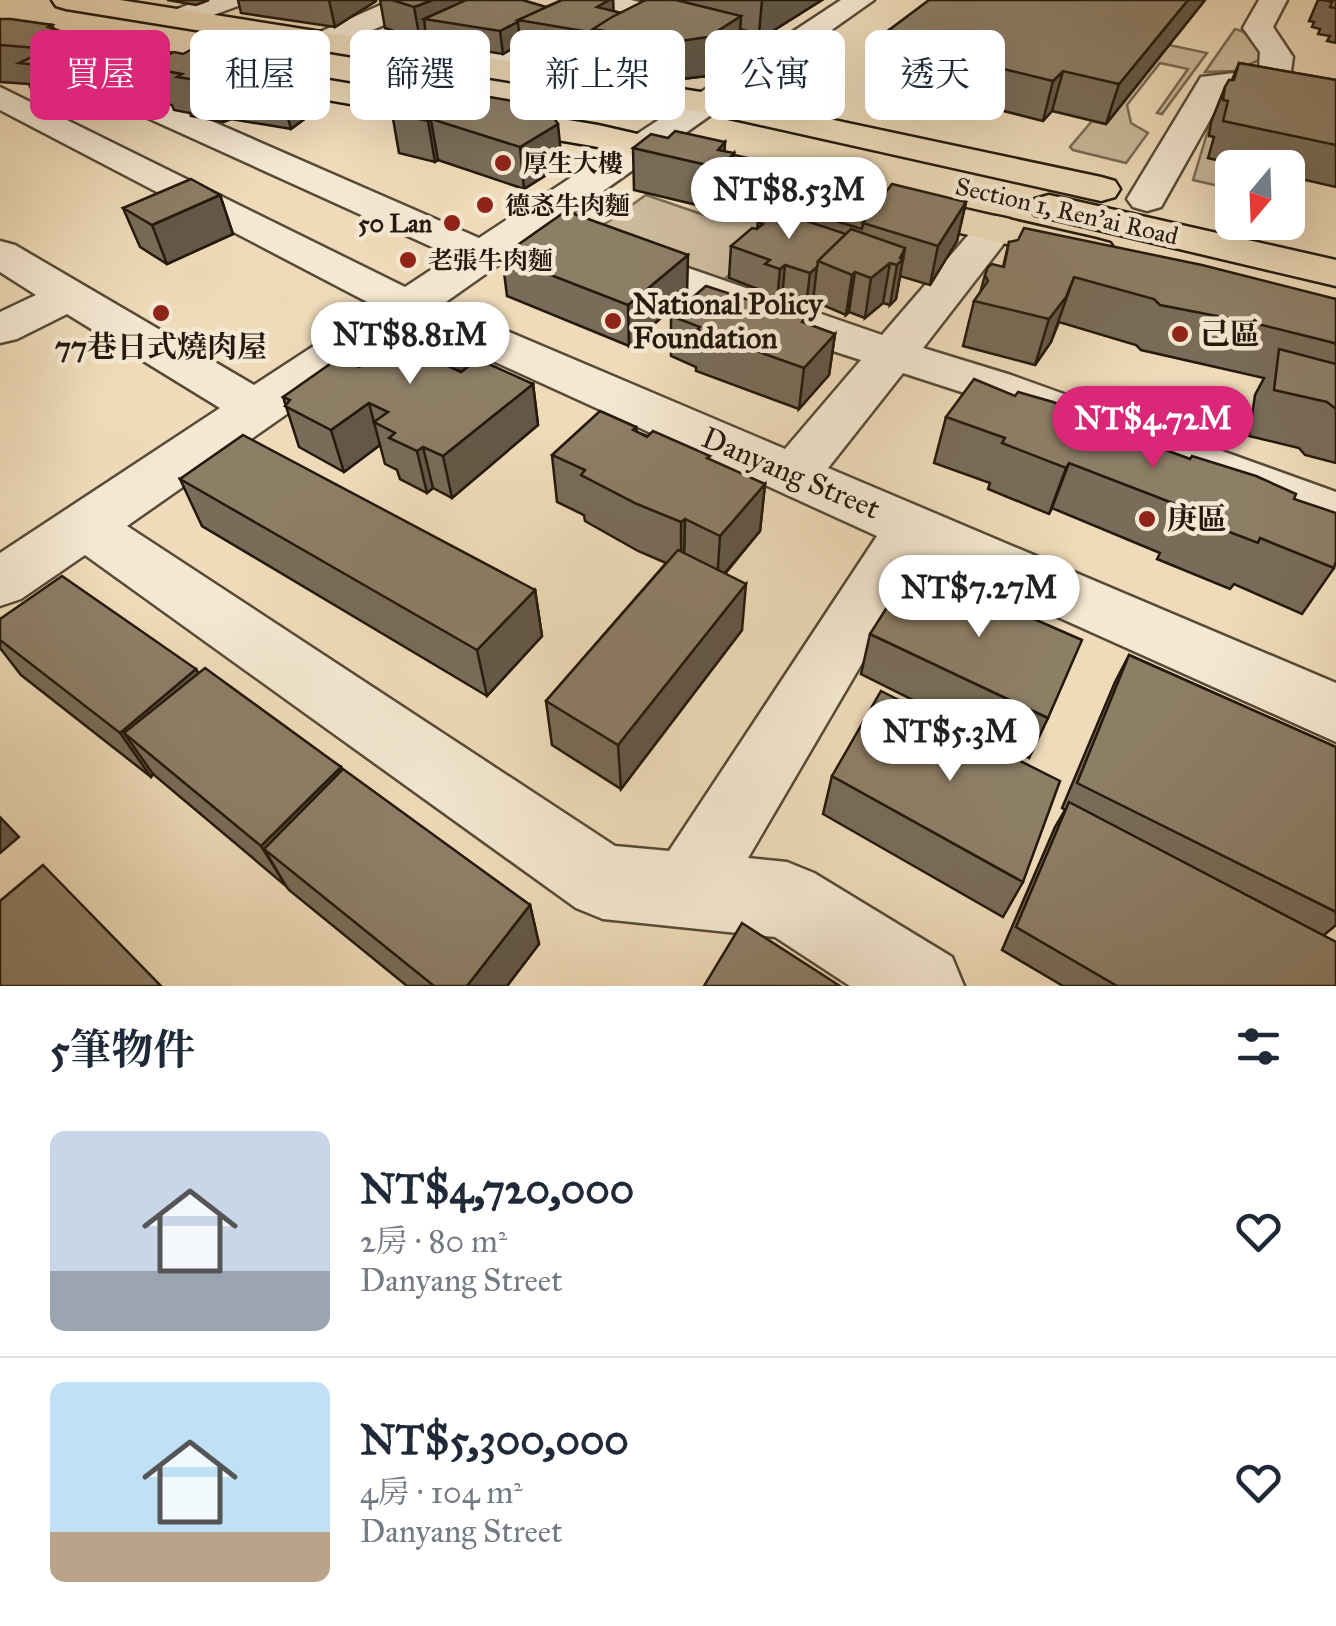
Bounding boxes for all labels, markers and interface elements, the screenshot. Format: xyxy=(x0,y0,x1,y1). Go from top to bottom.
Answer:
chip: 買屋 xyxy=(30,30,170,120)
chip: 租屋 xyxy=(190,30,330,120)
chip: 篩選 xyxy=(350,30,490,120)
chip: 新上架 xyxy=(510,30,685,120)
chip: 公寓 xyxy=(705,30,845,120)
chip: 透天 xyxy=(865,30,1005,120)
place label: 厚生大樓 xyxy=(523,148,623,179)
north arrow xyxy=(1215,150,1305,240)
map controls xyxy=(1215,150,1305,240)
marker: 厚生大樓 xyxy=(492,152,514,174)
pin: NT$8.53M xyxy=(686,157,892,242)
text: NT$8.53M xyxy=(713,170,865,209)
street label: Section 1, Ren’ai Road xyxy=(953,170,1182,252)
place label: 德忞牛肉麵 xyxy=(505,190,630,221)
marker: 德忞牛肉麵 xyxy=(474,194,496,216)
place label: 50 Lan xyxy=(358,208,432,239)
marker: 50 Lan xyxy=(441,212,463,234)
place label: 老張牛肉麵 xyxy=(428,245,553,276)
marker: 老張牛肉麵 xyxy=(397,249,419,271)
place label: National Policy Foundation xyxy=(633,286,824,356)
marker: 77巷日式燒肉屋 xyxy=(150,302,172,324)
pin: NT$8.81M xyxy=(307,302,513,387)
marker: National Policy Foundation xyxy=(602,310,624,332)
text: NT$8.81M xyxy=(333,315,487,354)
place label: 己區 xyxy=(1200,316,1260,352)
marker: 己區 xyxy=(1169,323,1191,345)
place label: 77巷日式燒肉屋 xyxy=(55,329,267,365)
pin: NT$4.72M xyxy=(1050,386,1256,471)
text: NT$4.72M xyxy=(1074,399,1232,438)
street label: Danyang Street xyxy=(697,419,886,527)
place label: 庚區 xyxy=(1167,501,1227,537)
marker: 庚區 xyxy=(1136,508,1158,530)
pin: NT$7.27M xyxy=(876,555,1082,640)
text: NT$7.27M xyxy=(901,568,1057,607)
pin: NT$5.3M xyxy=(858,699,1042,784)
text: NT$5.3M xyxy=(883,712,1017,751)
icon: filters xyxy=(1231,1019,1286,1074)
text: 5筆物件 xyxy=(50,1024,196,1076)
text: NT$4,720,000 xyxy=(360,1163,634,1215)
icon: home xyxy=(130,1171,250,1291)
icon: heart xyxy=(1231,1204,1286,1259)
text: 2房 · 80 m² xyxy=(360,1222,507,1261)
text: Danyang Street xyxy=(360,1261,563,1300)
text: NT$5,300,000 xyxy=(360,1414,629,1466)
icon: home xyxy=(130,1422,250,1542)
icon: heart xyxy=(1231,1455,1286,1510)
text: 4房 · 104 m² xyxy=(360,1473,523,1512)
text: Danyang Street xyxy=(360,1512,563,1551)

